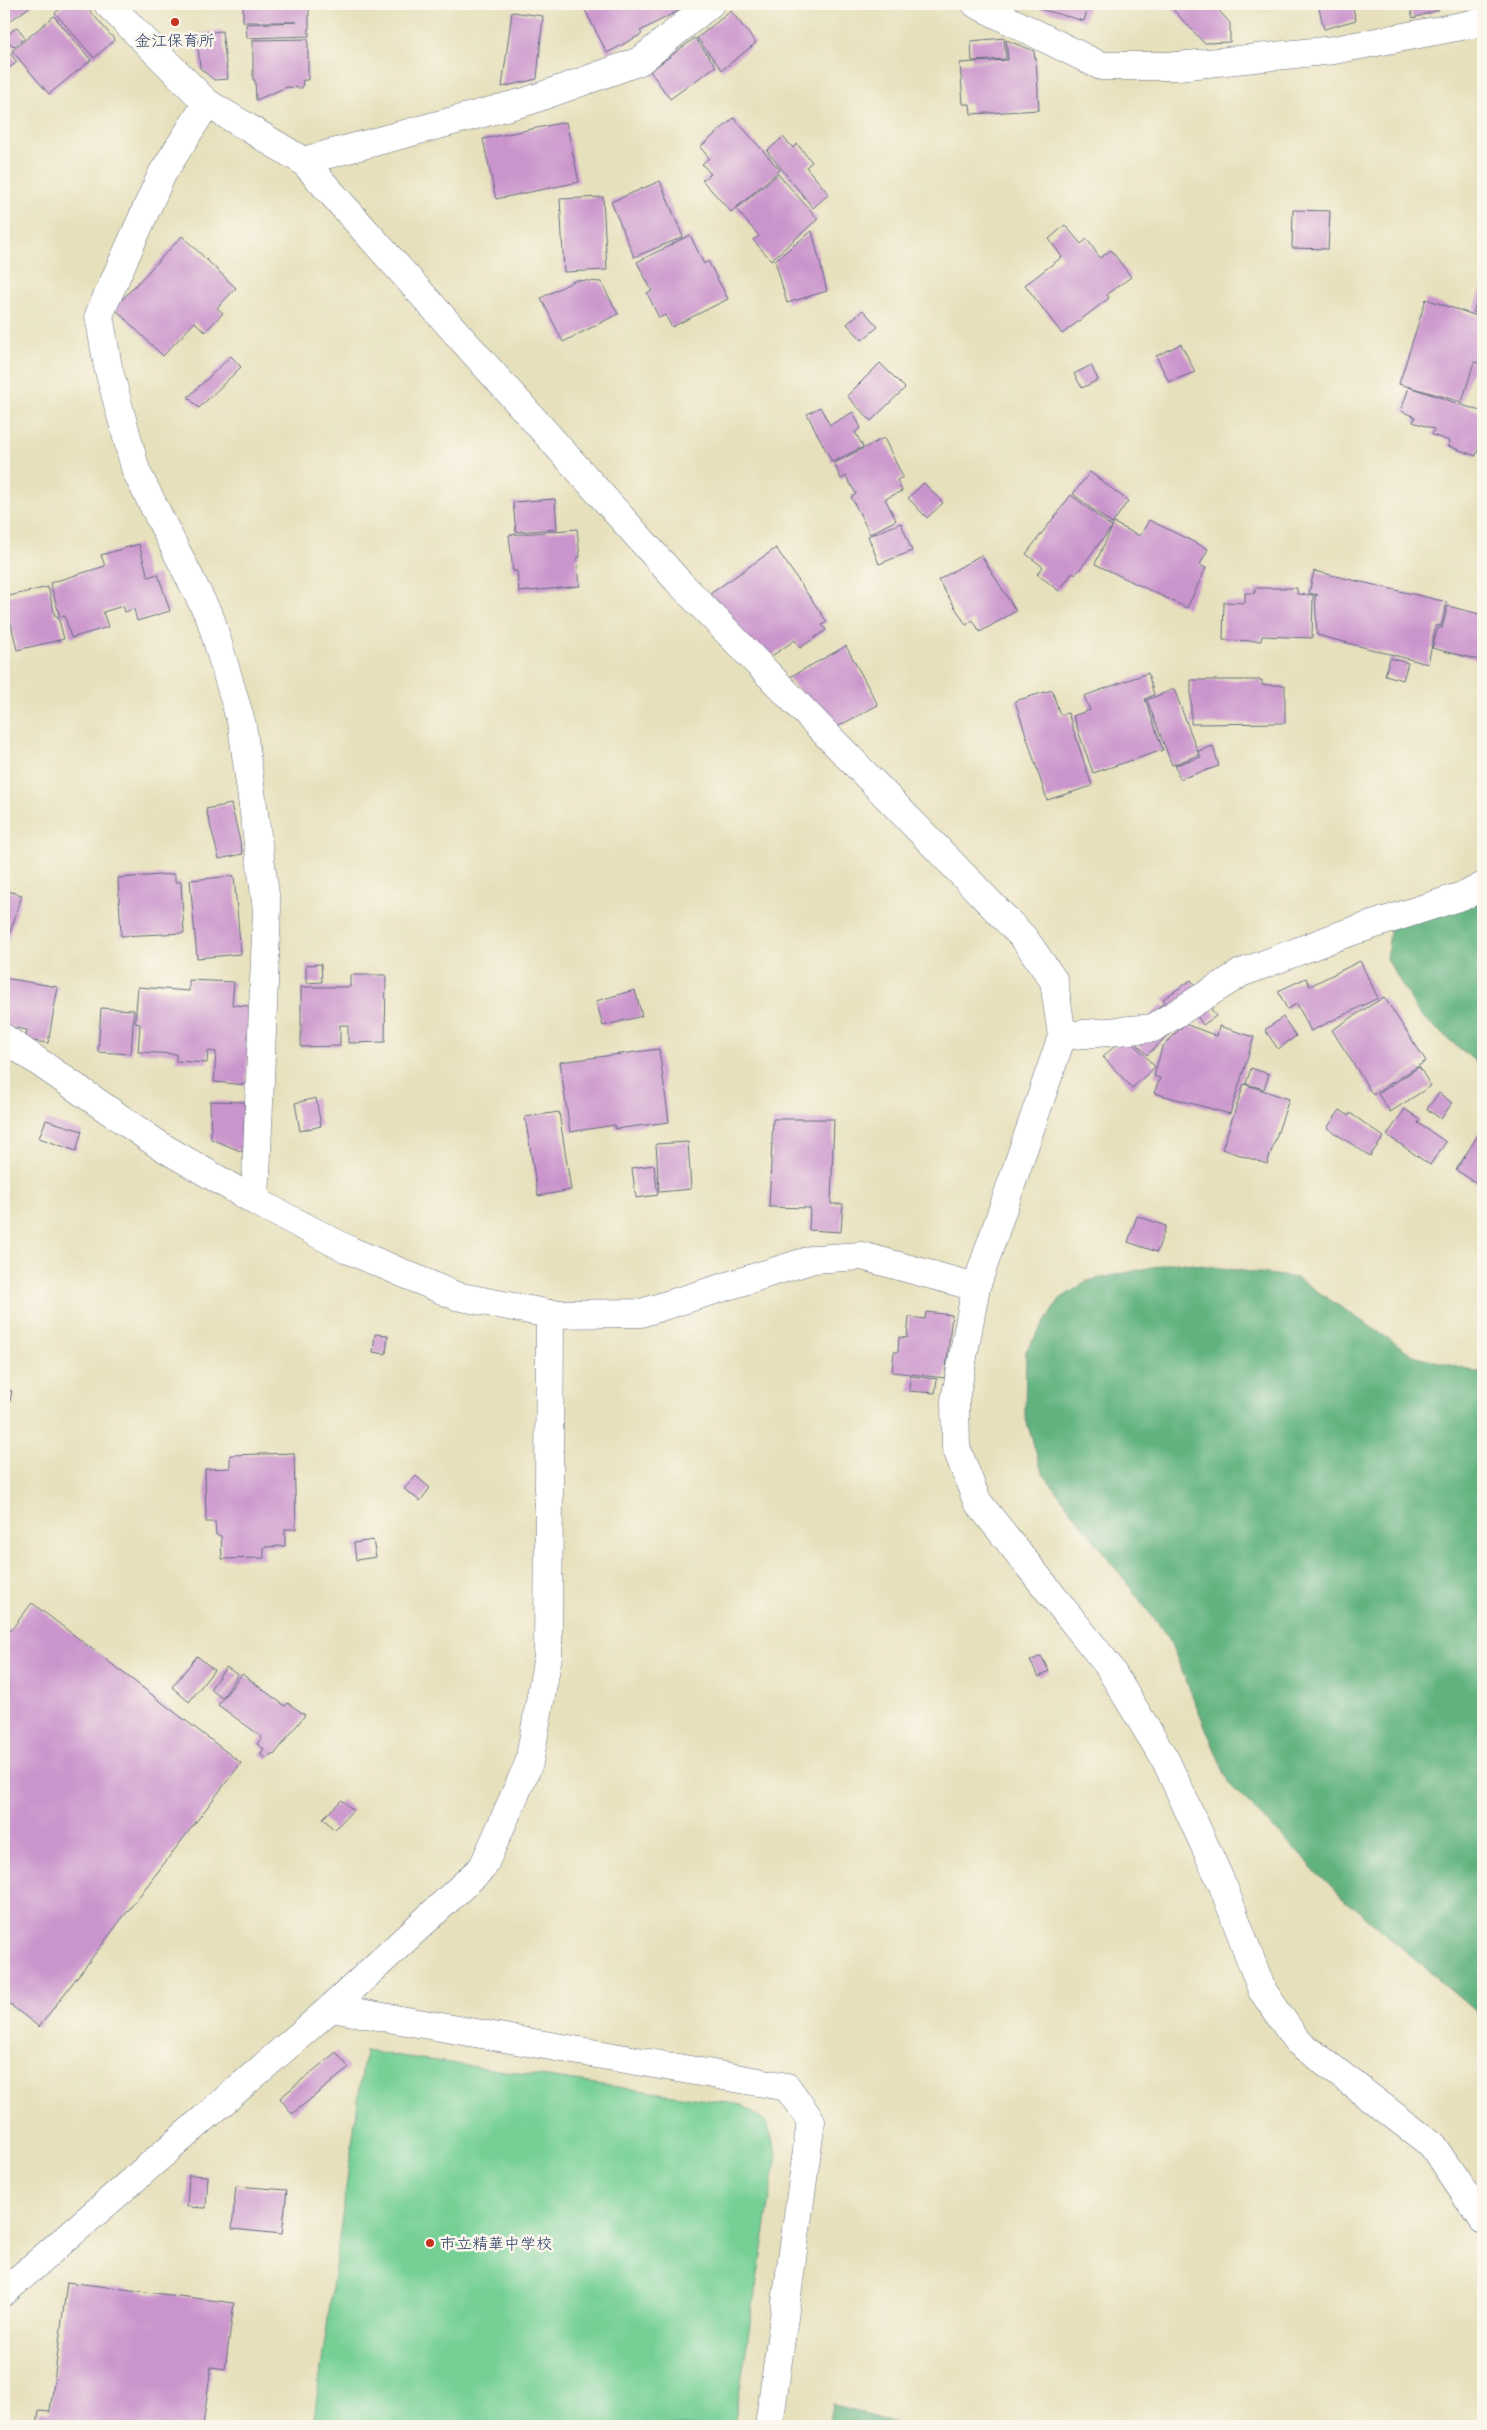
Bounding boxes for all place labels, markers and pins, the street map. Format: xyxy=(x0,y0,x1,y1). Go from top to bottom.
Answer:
marker: 金江保育所 xyxy=(169,16,181,28)
place label: 金江保育所 xyxy=(135,26,215,55)
place label: 市立精華中学校 xyxy=(440,2229,552,2258)
marker: 市立精華中学校 xyxy=(424,2237,436,2249)

